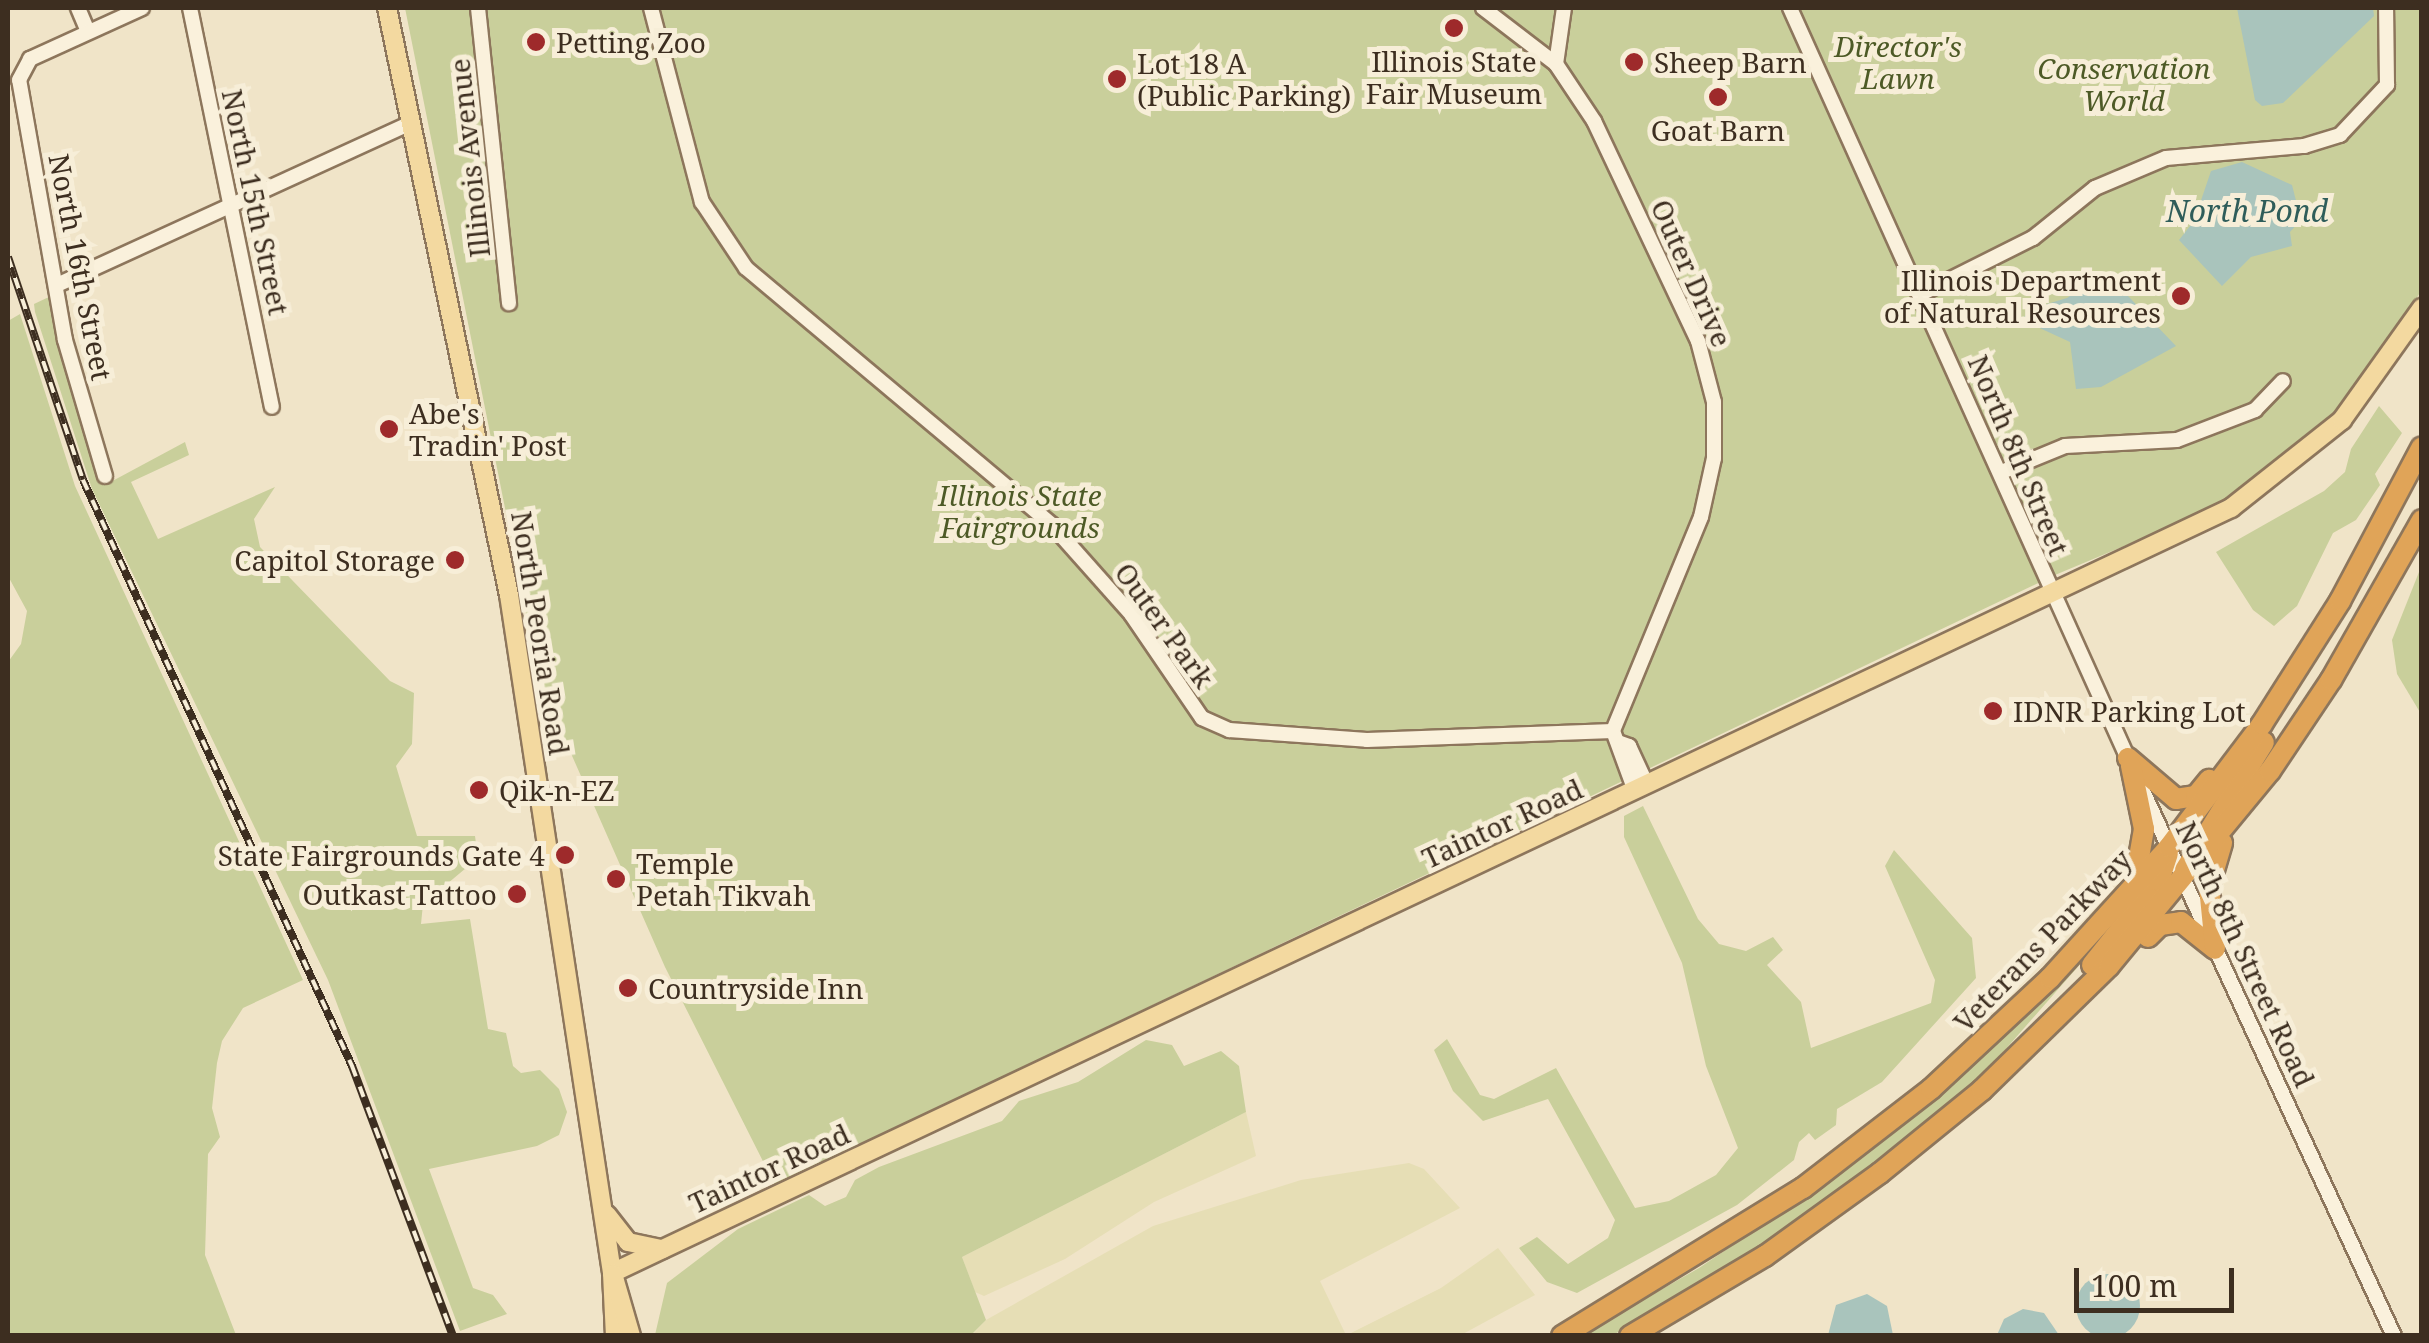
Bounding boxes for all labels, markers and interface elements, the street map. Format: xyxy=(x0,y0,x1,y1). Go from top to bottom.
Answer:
marker: Illinois State Fair Museum xyxy=(1443,17,1465,39)
place label: Petting Zoo xyxy=(556,25,706,59)
park label: Director's Lawn xyxy=(1834,29,1962,95)
marker: Petting Zoo xyxy=(525,31,547,53)
place label: Illinois State Fair Museum xyxy=(1366,44,1542,110)
place label: Sheep Barn xyxy=(1654,45,1807,79)
place label: Lot 18 A (Public Parking) xyxy=(1137,46,1351,112)
marker: Sheep Barn xyxy=(1623,51,1645,73)
park label: Conservation World xyxy=(2037,51,2211,117)
street label: Illinois Avenue xyxy=(442,57,496,259)
marker: Lot 18 A (Public Parking) xyxy=(1106,68,1128,90)
street label: North 15th Street xyxy=(216,86,296,318)
marker: Goat Barn xyxy=(1707,86,1729,108)
place label: Goat Barn xyxy=(1651,113,1785,147)
street label: North 16th Street xyxy=(43,151,119,383)
water label: North Pond xyxy=(2166,193,2328,229)
street label: Outer Drive xyxy=(1645,194,1739,352)
place label: Illinois Department of Natural Resources xyxy=(1884,263,2161,329)
marker: Illinois Department of Natural Resources xyxy=(2170,285,2192,307)
street label: North 8th Street xyxy=(1962,350,2076,560)
place label: Abe's Tradin' Post xyxy=(409,396,567,462)
marker: Abe's Tradin' Post xyxy=(378,418,400,440)
park label: Illinois State Fairgrounds xyxy=(938,478,1102,544)
street label: North Peoria Road xyxy=(505,509,577,757)
place label: Capitol Storage xyxy=(234,543,435,577)
marker: Capitol Storage xyxy=(444,549,466,571)
street label: Outer Park xyxy=(1108,556,1222,694)
place label: IDNR Parking Lot xyxy=(2013,694,2246,728)
marker: IDNR Parking Lot xyxy=(1982,700,2004,722)
street label: Taintor Road xyxy=(1416,771,1588,875)
place label: Qik-n-EZ xyxy=(499,773,615,807)
marker: Qik-n-EZ xyxy=(468,779,490,801)
street label: North 8th Street Road xyxy=(2170,816,2322,1092)
place label: State Fairgrounds Gate 4 xyxy=(218,838,545,872)
street label: Veterans Parkway xyxy=(1946,842,2138,1038)
marker: State Fairgrounds Gate 4 xyxy=(554,844,576,866)
place label: Temple Petah Tikvah xyxy=(636,846,811,912)
marker: Temple Petah Tikvah xyxy=(605,868,627,890)
place label: Outkast Tattoo xyxy=(303,877,497,911)
marker: Outkast Tattoo xyxy=(506,883,528,905)
place label: Countryside Inn xyxy=(648,971,863,1005)
marker: Countryside Inn xyxy=(617,977,639,999)
street label: Taintor Road xyxy=(683,1116,855,1220)
scale bar xyxy=(2079,1248,2239,1310)
text: 100 m xyxy=(2091,1265,2177,1306)

